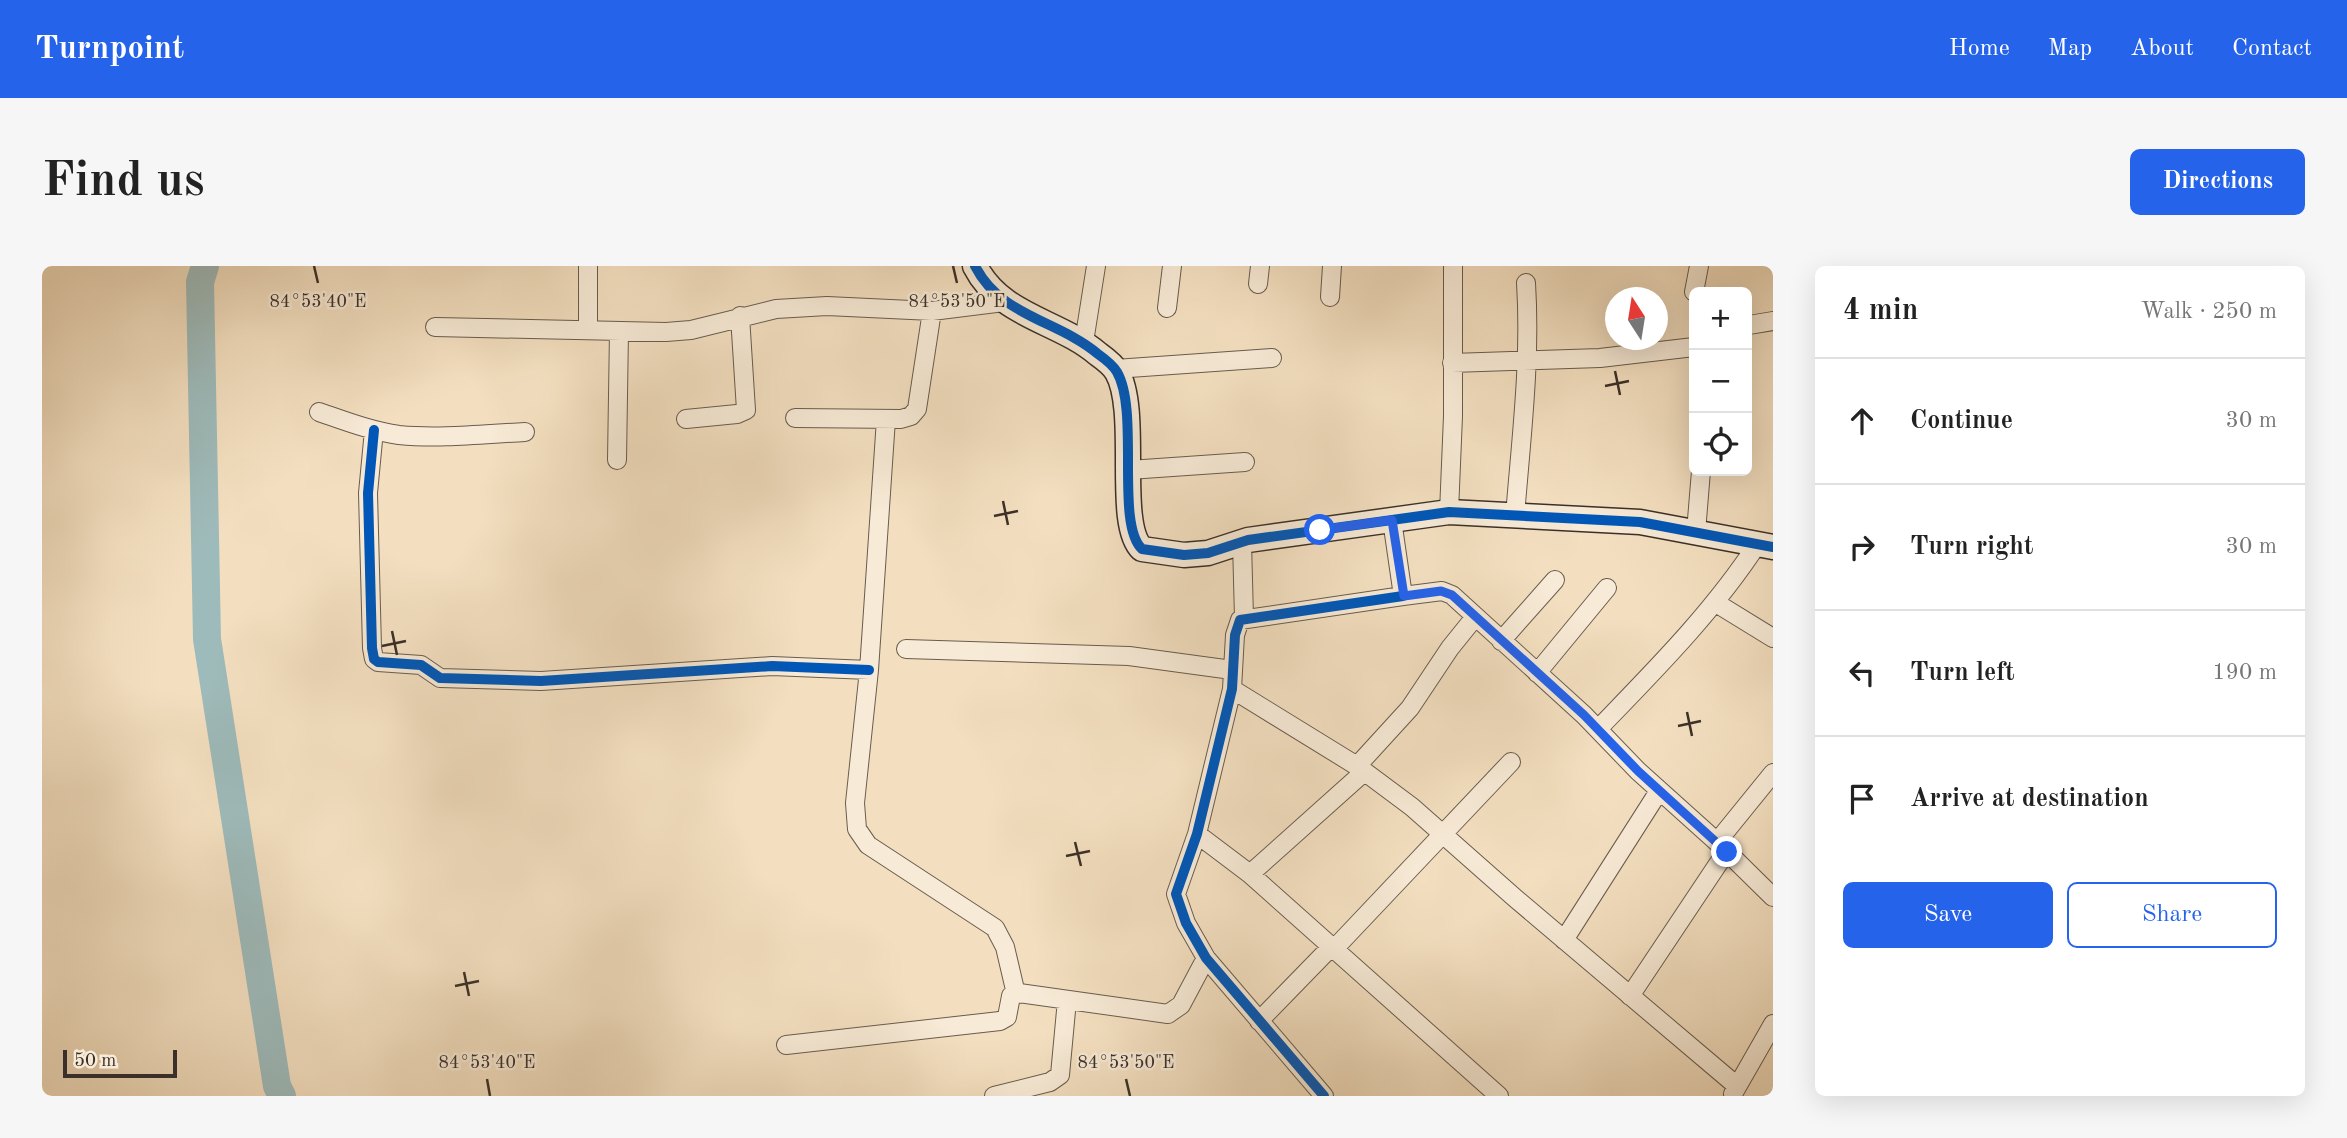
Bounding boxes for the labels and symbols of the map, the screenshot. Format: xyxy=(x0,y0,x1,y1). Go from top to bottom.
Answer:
north arrow xyxy=(1605,287,1668,350)
text: 84°53'40"E xyxy=(270,293,366,311)
text: 84°53'50"E xyxy=(909,293,1005,311)
route start xyxy=(1304,514,1335,545)
route end xyxy=(1711,836,1742,867)
scale bar xyxy=(63,1047,177,1079)
text: 84°53'40"E xyxy=(439,1054,535,1072)
text: 84°53'50"E xyxy=(1078,1054,1174,1072)

